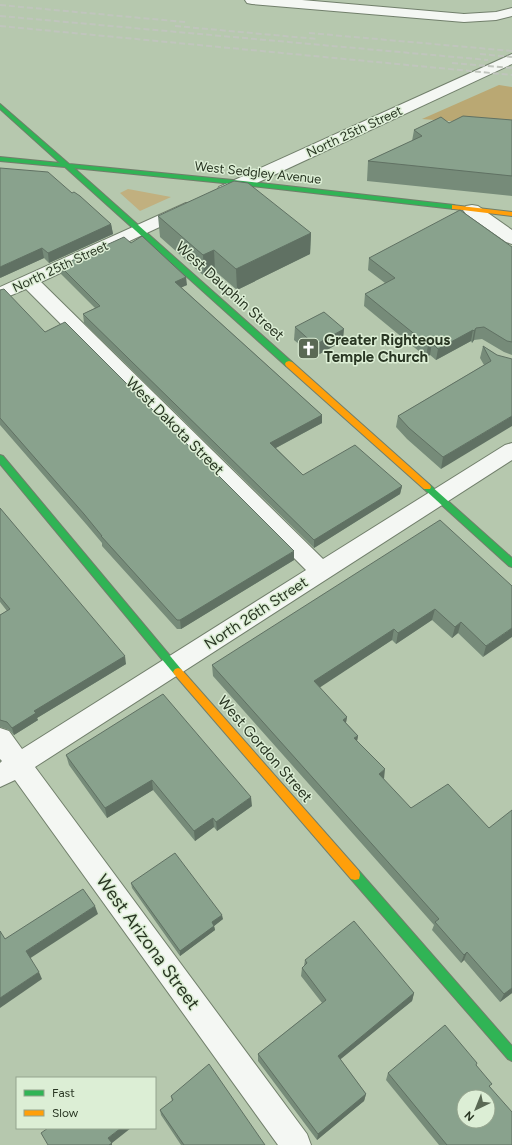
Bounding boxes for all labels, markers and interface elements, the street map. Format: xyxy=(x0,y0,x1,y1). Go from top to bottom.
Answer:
street label: North 25th Street xyxy=(304,103,405,160)
street label: West Sedgley Avenue xyxy=(194,158,322,187)
street label: North 25th Street xyxy=(10,238,111,295)
street label: West Dauphin Street xyxy=(172,238,288,345)
place label: Greater Righteous Temple Church xyxy=(324,331,450,366)
church icon: Greater Righteous Temple Church xyxy=(296,336,322,362)
street label: West Dakota Street xyxy=(122,373,228,479)
street label: North 26th Street xyxy=(201,573,311,653)
street label: West Gordon Street xyxy=(214,692,316,806)
street label: West Arizona Street xyxy=(92,870,205,1014)
legend xyxy=(16,1077,156,1129)
text: Fast xyxy=(52,1086,75,1100)
north arrow xyxy=(456,1089,496,1129)
text: Slow xyxy=(52,1106,79,1120)
text: N xyxy=(462,1108,477,1124)

